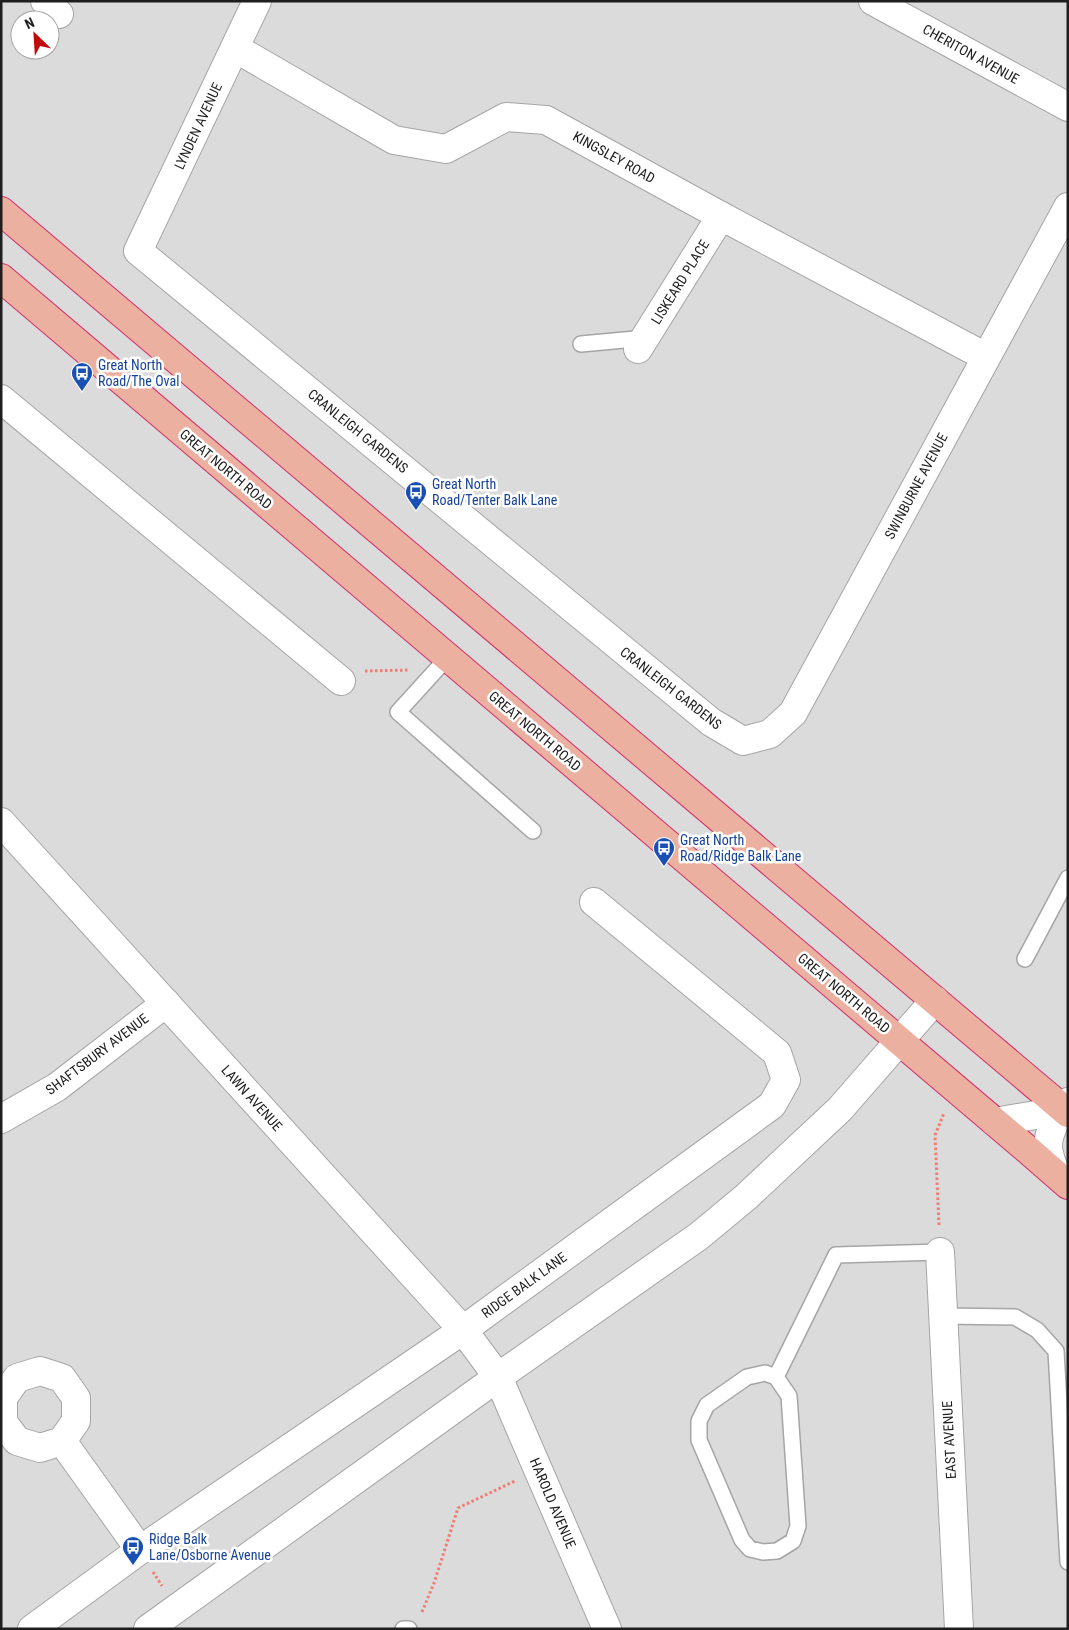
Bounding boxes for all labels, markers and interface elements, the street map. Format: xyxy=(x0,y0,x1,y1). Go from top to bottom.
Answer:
north arrow xyxy=(10,10,60,60)
text: N xyxy=(22,14,37,32)
street label: CHERITON AVENUE xyxy=(920,21,1022,87)
street label: LYNDEN AVENUE xyxy=(171,80,225,172)
street label: KINGSLEY ROAD xyxy=(570,128,658,186)
street label: LISKEARD PLACE xyxy=(648,237,712,327)
place label: Great North Road/The Oval xyxy=(98,357,179,389)
bus stop icon: Great North Road/The Oval xyxy=(70,361,94,392)
street label: CRANLEIGH GARDENS xyxy=(305,386,411,476)
street label: GREAT NORTH ROAD xyxy=(177,426,275,512)
street label: SWINBURNE AVENUE xyxy=(881,430,951,542)
place label: Great North Road/Tenter Balk Lane xyxy=(432,476,558,508)
bus stop icon: Great North Road/Tenter Balk Lane xyxy=(404,480,428,511)
street label: CRANLEIGH GARDENS xyxy=(617,644,725,732)
street label: GREAT NORTH ROAD xyxy=(486,688,584,774)
place label: Great North Road/Ridge Balk Lane xyxy=(680,832,802,864)
bus stop icon: Great North Road/Ridge Balk Lane xyxy=(652,836,676,867)
street label: GREAT NORTH ROAD xyxy=(795,950,893,1036)
street label: SHAFTSBURY AVENUE xyxy=(43,1010,152,1098)
street label: LAWN AVENUE xyxy=(218,1062,286,1134)
street label: RIDGE BALK LANE xyxy=(478,1249,570,1321)
street label: EAST AVENUE xyxy=(939,1400,959,1480)
street label: HAROLD AVENUE xyxy=(527,1456,579,1551)
place label: Ridge Balk Lane/Osborne Avenue xyxy=(149,1531,271,1563)
bus stop icon: Ridge Balk Lane/Osborne Avenue xyxy=(121,1535,145,1566)

